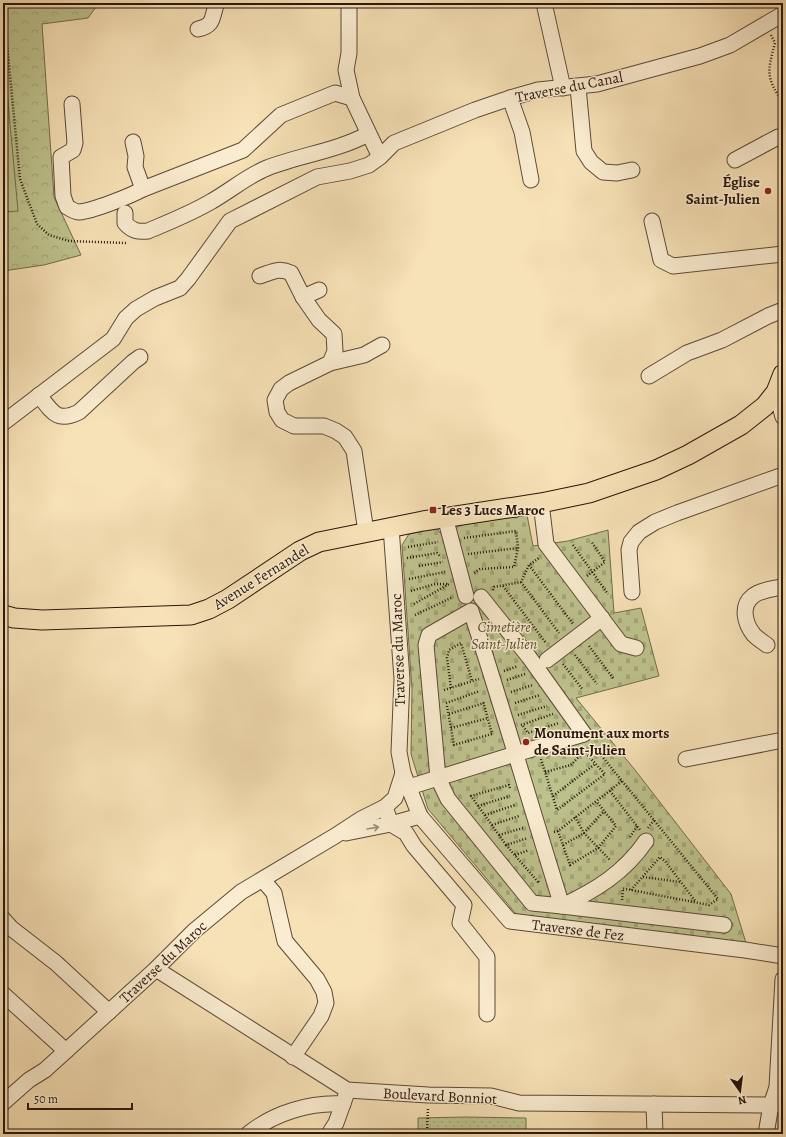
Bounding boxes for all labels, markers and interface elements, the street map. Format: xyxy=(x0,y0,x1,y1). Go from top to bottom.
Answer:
street label: Traverse du Canal xyxy=(514,67,625,107)
place label: Église Saint-Julien xyxy=(686,172,761,209)
marker: Église Saint-Julien xyxy=(763,186,773,196)
place label: Les 3 Lucs Maroc xyxy=(441,500,545,520)
marker: Les 3 Lucs Maroc xyxy=(428,505,438,515)
street label: Avenue Fernandel xyxy=(209,539,313,615)
street label: Traverse du Maroc xyxy=(386,593,410,707)
park label: Cimetière Saint-Julien xyxy=(471,617,537,654)
place label: Monument aux morts de Saint-Julien xyxy=(534,723,669,760)
marker: Monument aux morts de Saint-Julien xyxy=(521,737,531,747)
one-way arrow xyxy=(366,823,379,831)
street label: Traverse de Fez xyxy=(531,914,625,946)
street label: Traverse du Maroc xyxy=(115,916,211,1008)
north arrow xyxy=(720,1071,760,1111)
street label: Boulevard Bonniot xyxy=(382,1083,498,1109)
scale bar xyxy=(28,1085,132,1111)
text: 50 m xyxy=(34,1091,58,1107)
text: N xyxy=(737,1092,748,1108)

